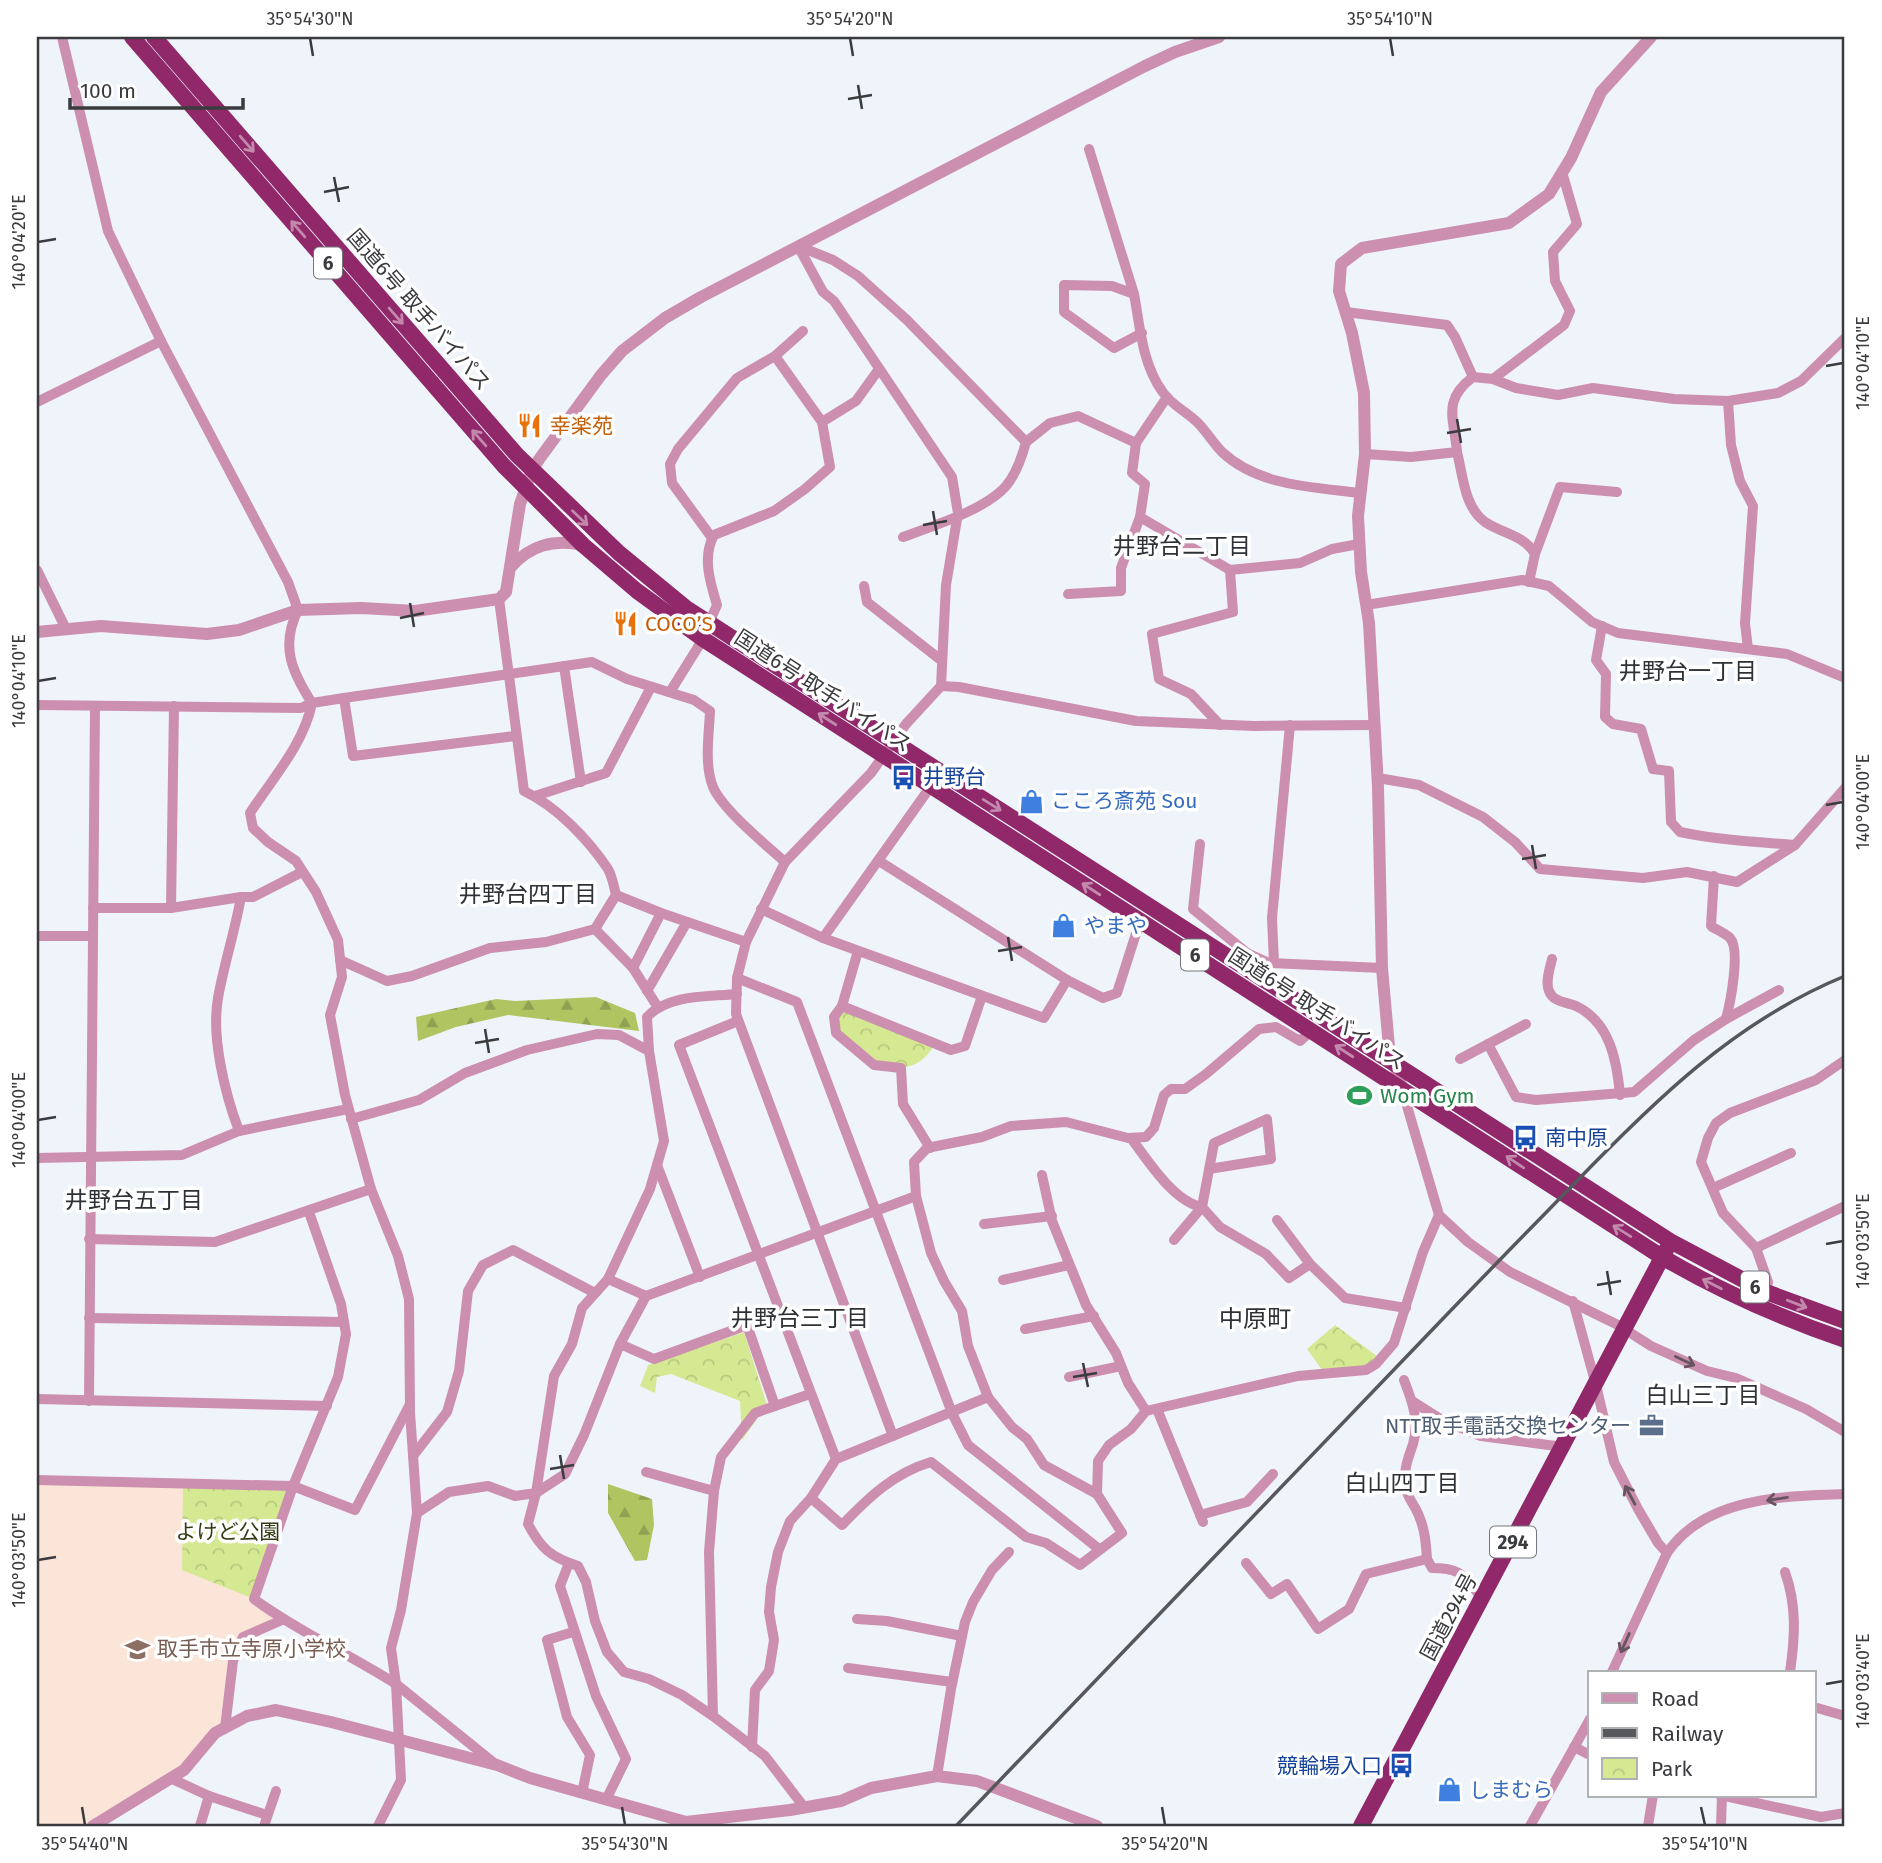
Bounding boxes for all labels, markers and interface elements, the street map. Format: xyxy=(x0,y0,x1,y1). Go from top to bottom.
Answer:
text: 35°54'30"N xyxy=(266,8,354,30)
text: 35°54'20"N xyxy=(806,8,894,30)
text: 35°54'10"N xyxy=(1347,8,1433,30)
scale bar xyxy=(70,66,243,110)
text: 100 m xyxy=(80,78,136,104)
one-way arrow xyxy=(239,135,255,153)
text: 140°04'20"E xyxy=(8,194,30,290)
one-way arrow xyxy=(290,220,306,238)
street label: 国道6号 取手バイパス xyxy=(342,224,496,396)
road number: 6 xyxy=(314,247,342,278)
one-way arrow xyxy=(388,306,404,324)
text: 140°04'10"E xyxy=(1852,316,1874,410)
restaurant icon: 幸楽苑 xyxy=(516,412,544,440)
place label: 幸楽苑 xyxy=(550,413,613,439)
one-way arrow xyxy=(470,430,487,447)
one-way arrow xyxy=(572,510,589,527)
district label: 井野台二丁目 xyxy=(1113,532,1251,560)
restaurant icon: COCO’S xyxy=(611,610,639,638)
place label: COCO’S xyxy=(645,611,713,637)
street label: 国道6号 取手バイパス xyxy=(730,624,916,758)
text: 140°04'10"E xyxy=(8,634,30,728)
district label: 井野台一丁目 xyxy=(1619,657,1757,685)
one-way arrow xyxy=(818,712,837,726)
text: 140°04'00"E xyxy=(1852,754,1874,850)
bus stop icon: 井野台 xyxy=(889,763,917,791)
place label: 井野台 xyxy=(923,764,986,790)
shop icon: こころ斎苑 Sou xyxy=(1017,787,1045,815)
place label: こころ斎苑 Sou xyxy=(1051,788,1198,814)
one-way arrow xyxy=(982,798,1001,812)
district label: 井野台四丁目 xyxy=(459,880,597,908)
one-way arrow xyxy=(1082,881,1101,896)
shop icon: やまや xyxy=(1050,912,1078,940)
place label: やまや xyxy=(1084,913,1147,939)
road number: 6 xyxy=(1181,939,1209,970)
street label: 国道6号 取手バイパス xyxy=(1224,942,1410,1076)
one-way arrow xyxy=(1335,1044,1355,1058)
text: 140°04'00"E xyxy=(8,1072,30,1168)
sports icon: Wom Gym xyxy=(1346,1082,1374,1110)
place label: Wom Gym xyxy=(1380,1083,1475,1109)
bus stop icon: 南中原 xyxy=(1511,1124,1539,1152)
place label: 南中原 xyxy=(1545,1125,1608,1151)
one-way arrow xyxy=(1506,1155,1525,1170)
district label: 井野台五丁目 xyxy=(65,1186,203,1214)
text: 140°03'50"E xyxy=(1852,1193,1874,1289)
one-way arrow xyxy=(1612,1224,1632,1238)
road number: 6 xyxy=(1741,1272,1769,1302)
one-way arrow xyxy=(1702,1277,1723,1291)
one-way arrow xyxy=(1785,1299,1807,1312)
district label: 井野台三丁目 xyxy=(731,1304,869,1332)
district label: 中原町 xyxy=(1219,1305,1291,1333)
one-way arrow xyxy=(1673,1355,1695,1368)
district label: 白山三丁目 xyxy=(1646,1381,1761,1409)
office icon: NTT取手電話交換センター xyxy=(1637,1412,1665,1440)
place label: NTT取手電話交換センター xyxy=(1385,1413,1631,1439)
district label: 白山四丁目 xyxy=(1345,1469,1460,1497)
one-way arrow xyxy=(1623,1486,1637,1506)
one-way arrow xyxy=(1766,1493,1789,1506)
text: 140°03'50"E xyxy=(8,1512,30,1608)
park label: よけど公園 xyxy=(176,1519,281,1545)
road number: 294 xyxy=(1490,1526,1536,1558)
street label: 国道294号 xyxy=(1415,1569,1483,1665)
one-way arrow xyxy=(1618,1632,1631,1653)
text: 140°03'40"E xyxy=(1852,1633,1874,1729)
school or university icon: 取手市立寺原小学校 xyxy=(123,1635,151,1663)
place label: 取手市立寺原小学校 xyxy=(157,1636,346,1662)
legend xyxy=(1588,1671,1815,1797)
text: Road xyxy=(1651,1686,1699,1712)
text: Railway xyxy=(1651,1721,1724,1747)
bus stop icon: 競輪場入口 xyxy=(1388,1752,1416,1780)
place label: 競輪場入口 xyxy=(1277,1753,1382,1779)
text: Park xyxy=(1651,1756,1693,1782)
shop icon: しまむら xyxy=(1435,1776,1463,1804)
place label: しまむら xyxy=(1469,1777,1553,1803)
text: 35°54'40"N xyxy=(41,1833,129,1855)
text: 35°54'30"N xyxy=(581,1833,669,1855)
text: 35°54'20"N xyxy=(1121,1833,1209,1855)
text: 35°54'10"N xyxy=(1662,1833,1748,1855)

